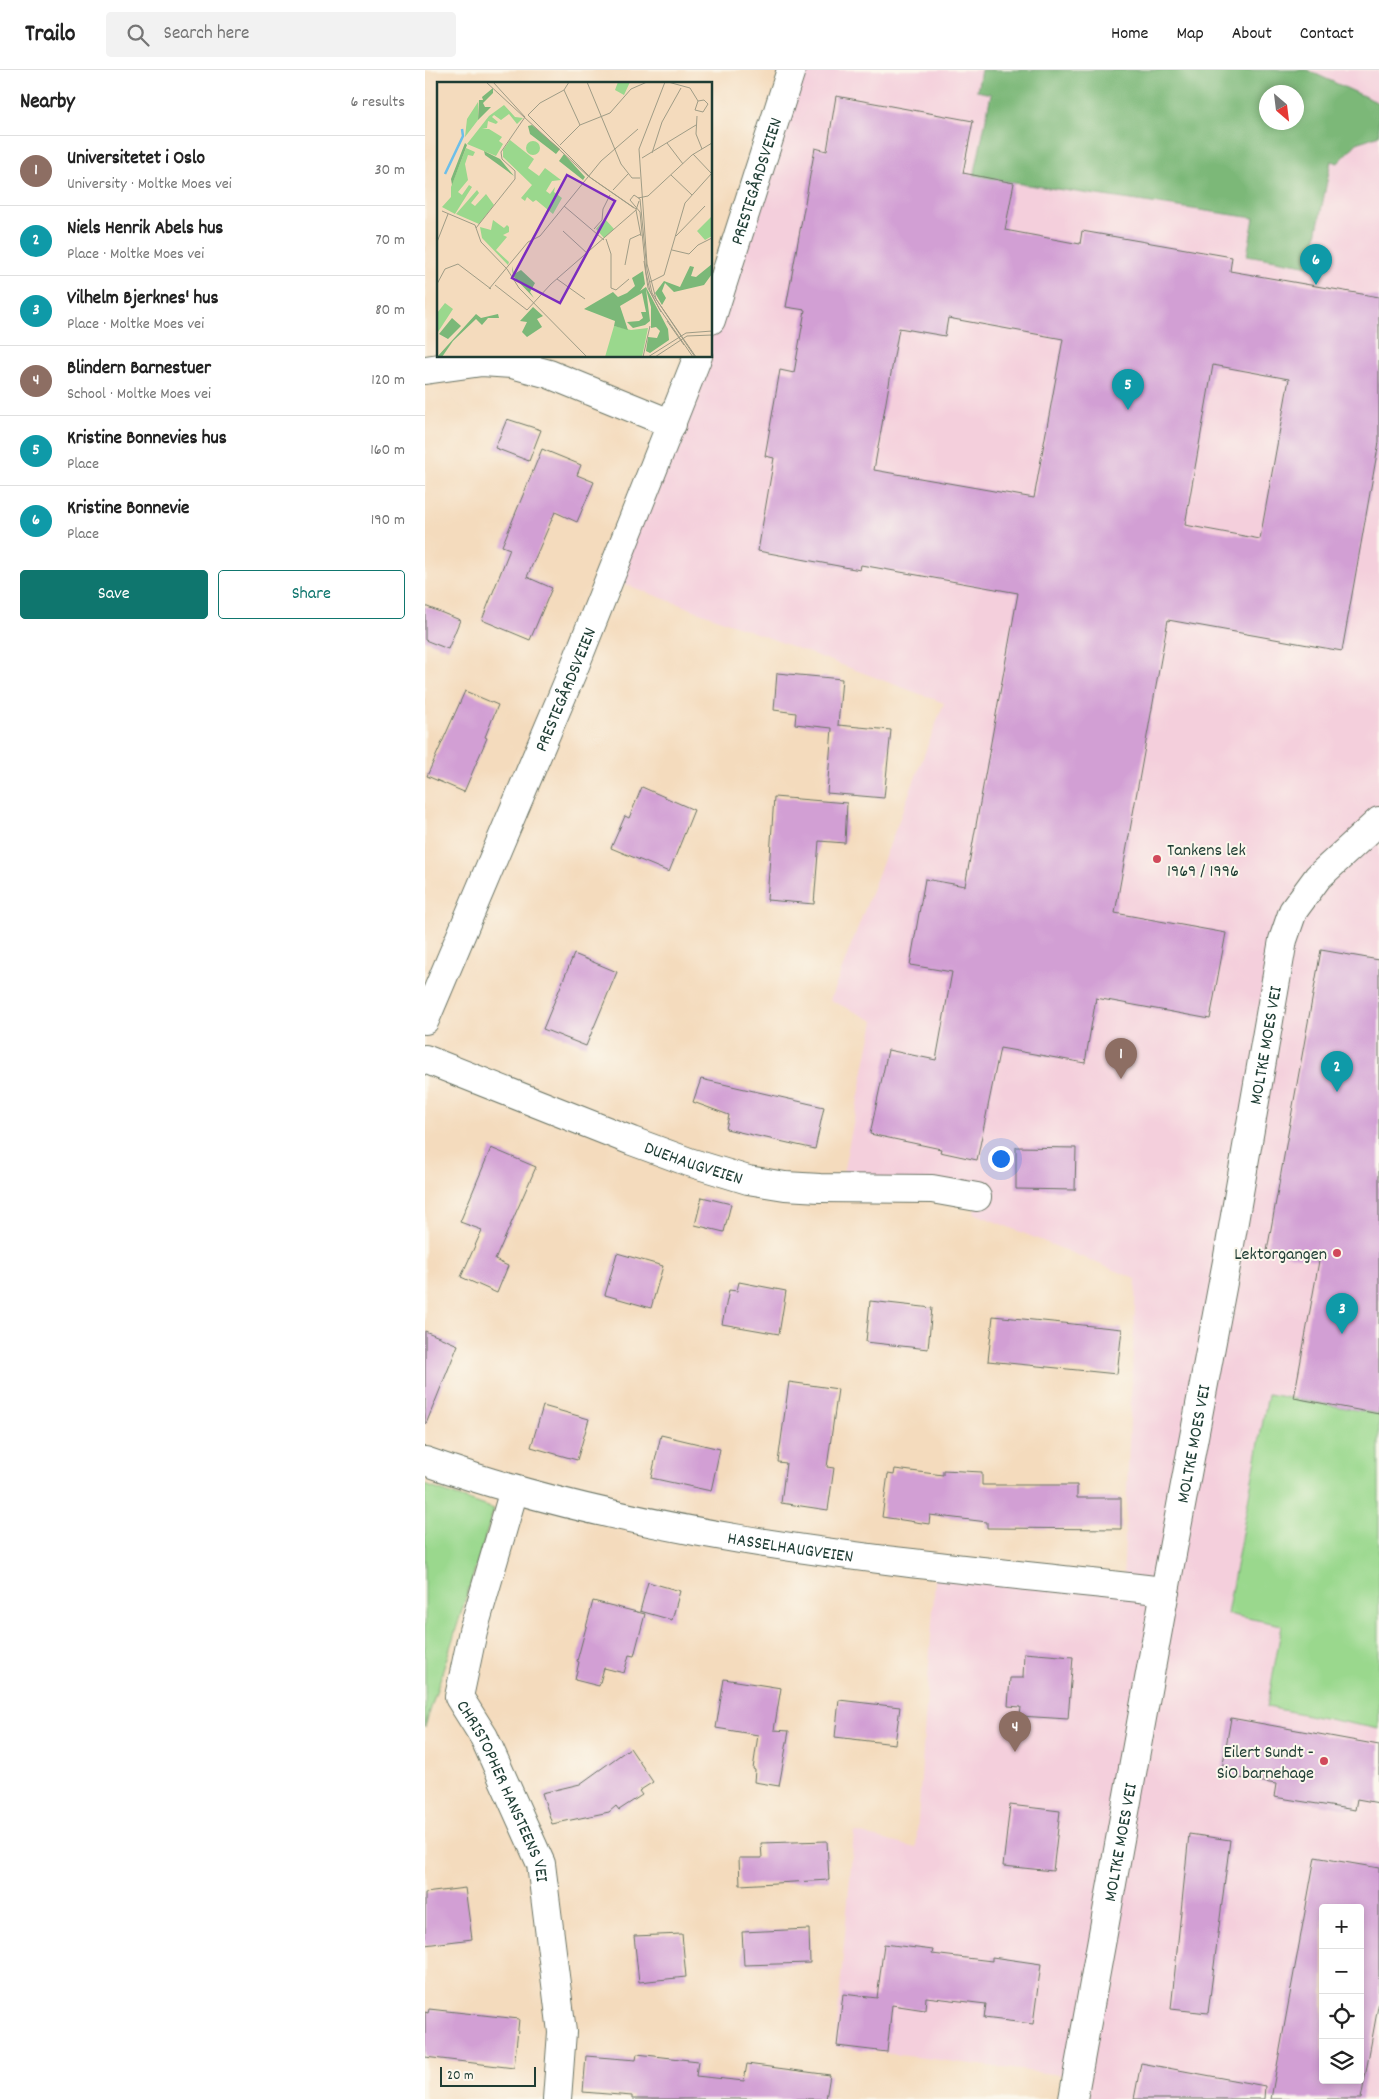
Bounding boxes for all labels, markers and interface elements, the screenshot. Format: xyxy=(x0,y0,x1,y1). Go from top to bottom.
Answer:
search box xyxy=(106,12,456,57)
text: Trailo xyxy=(25,18,76,52)
icon: search xyxy=(124,21,152,49)
text: Search here xyxy=(164,21,249,48)
text: Home xyxy=(1111,22,1148,47)
text: Map xyxy=(1176,22,1204,47)
text: About xyxy=(1232,22,1272,47)
text: Contact xyxy=(1300,22,1354,47)
inset map xyxy=(437,82,713,358)
north arrow xyxy=(1259,85,1304,130)
text: Nearby xyxy=(20,88,75,118)
text: 6 results xyxy=(350,91,405,114)
street label: PRESTEGÅRDSVEIEN xyxy=(726,115,790,249)
text: Universitetet i Oslo xyxy=(67,146,205,173)
text: 1 xyxy=(34,159,38,182)
text: 30 m xyxy=(375,159,405,182)
text: University · Moltke Moes vei xyxy=(67,173,232,196)
text: Niels Henrik Abels hus xyxy=(67,216,223,243)
text: 2 xyxy=(33,229,40,252)
text: 70 m xyxy=(375,229,405,252)
text: Place · Moltke Moes vei xyxy=(67,243,204,266)
pin: 6 xyxy=(1300,244,1332,285)
text: Vilhelm Bjerknes' hus xyxy=(67,286,218,313)
text: 3 xyxy=(32,299,40,322)
text: 80 m xyxy=(375,299,405,322)
text: Place · Moltke Moes vei xyxy=(67,313,204,336)
text: Blindern Barnestuer xyxy=(67,356,211,383)
text: 4 xyxy=(33,369,39,392)
text: 120 m xyxy=(371,369,405,392)
pin: 5 xyxy=(1112,369,1144,410)
text: School · Moltke Moes vei xyxy=(67,383,211,406)
text: Kristine Bonnevies hus xyxy=(67,426,227,453)
text: 5 xyxy=(32,439,40,462)
text: 160 m xyxy=(370,439,405,462)
text: Place xyxy=(67,453,99,476)
text: Kristine Bonnevie xyxy=(67,496,189,523)
text: 6 xyxy=(32,509,40,532)
text: 190 m xyxy=(371,509,405,532)
text: Place xyxy=(67,523,99,546)
button: Save xyxy=(20,570,208,619)
button: Share xyxy=(218,570,405,619)
street label: PRESTEGÅRDSVEIEN xyxy=(530,624,604,756)
place label: Tankens lek 1969 / 1996 xyxy=(1167,839,1246,885)
marker: Tankens lek 1969 / 1996 xyxy=(1151,853,1163,865)
street label: MOLTKE MOES VEI xyxy=(1245,984,1290,1107)
pin: 1 xyxy=(1105,1038,1137,1079)
pin: 2 xyxy=(1321,1051,1353,1092)
street label: DUEHAUGVEIEN xyxy=(640,1136,745,1193)
your location xyxy=(988,1146,1014,1172)
place label: Lektorgangen xyxy=(1234,1243,1327,1268)
marker: Lektorgangen xyxy=(1331,1247,1343,1259)
pin: 3 xyxy=(1326,1293,1358,1334)
street label: MOLTKE MOES VEI xyxy=(1172,1383,1219,1505)
street label: HASSELHAUGVEIEN xyxy=(725,1527,855,1571)
street label: CHRISTOPHER HANSTEENS VEI xyxy=(449,1696,553,1884)
pin: 4 xyxy=(999,1711,1031,1752)
place label: Eilert Sundt - SiO barnehage xyxy=(1217,1741,1314,1787)
marker: Eilert Sundt - SiO barnehage xyxy=(1318,1755,1330,1767)
street label: MOLTKE MOES VEI xyxy=(1099,1781,1145,1904)
map controls xyxy=(1319,1904,1364,2084)
button: + xyxy=(1319,1904,1364,1949)
button: − xyxy=(1319,1949,1364,1994)
button: locate xyxy=(1319,1994,1364,2039)
button: layers xyxy=(1319,2039,1364,2084)
scale bar xyxy=(440,2064,536,2087)
text: 20 m xyxy=(447,2066,474,2086)

